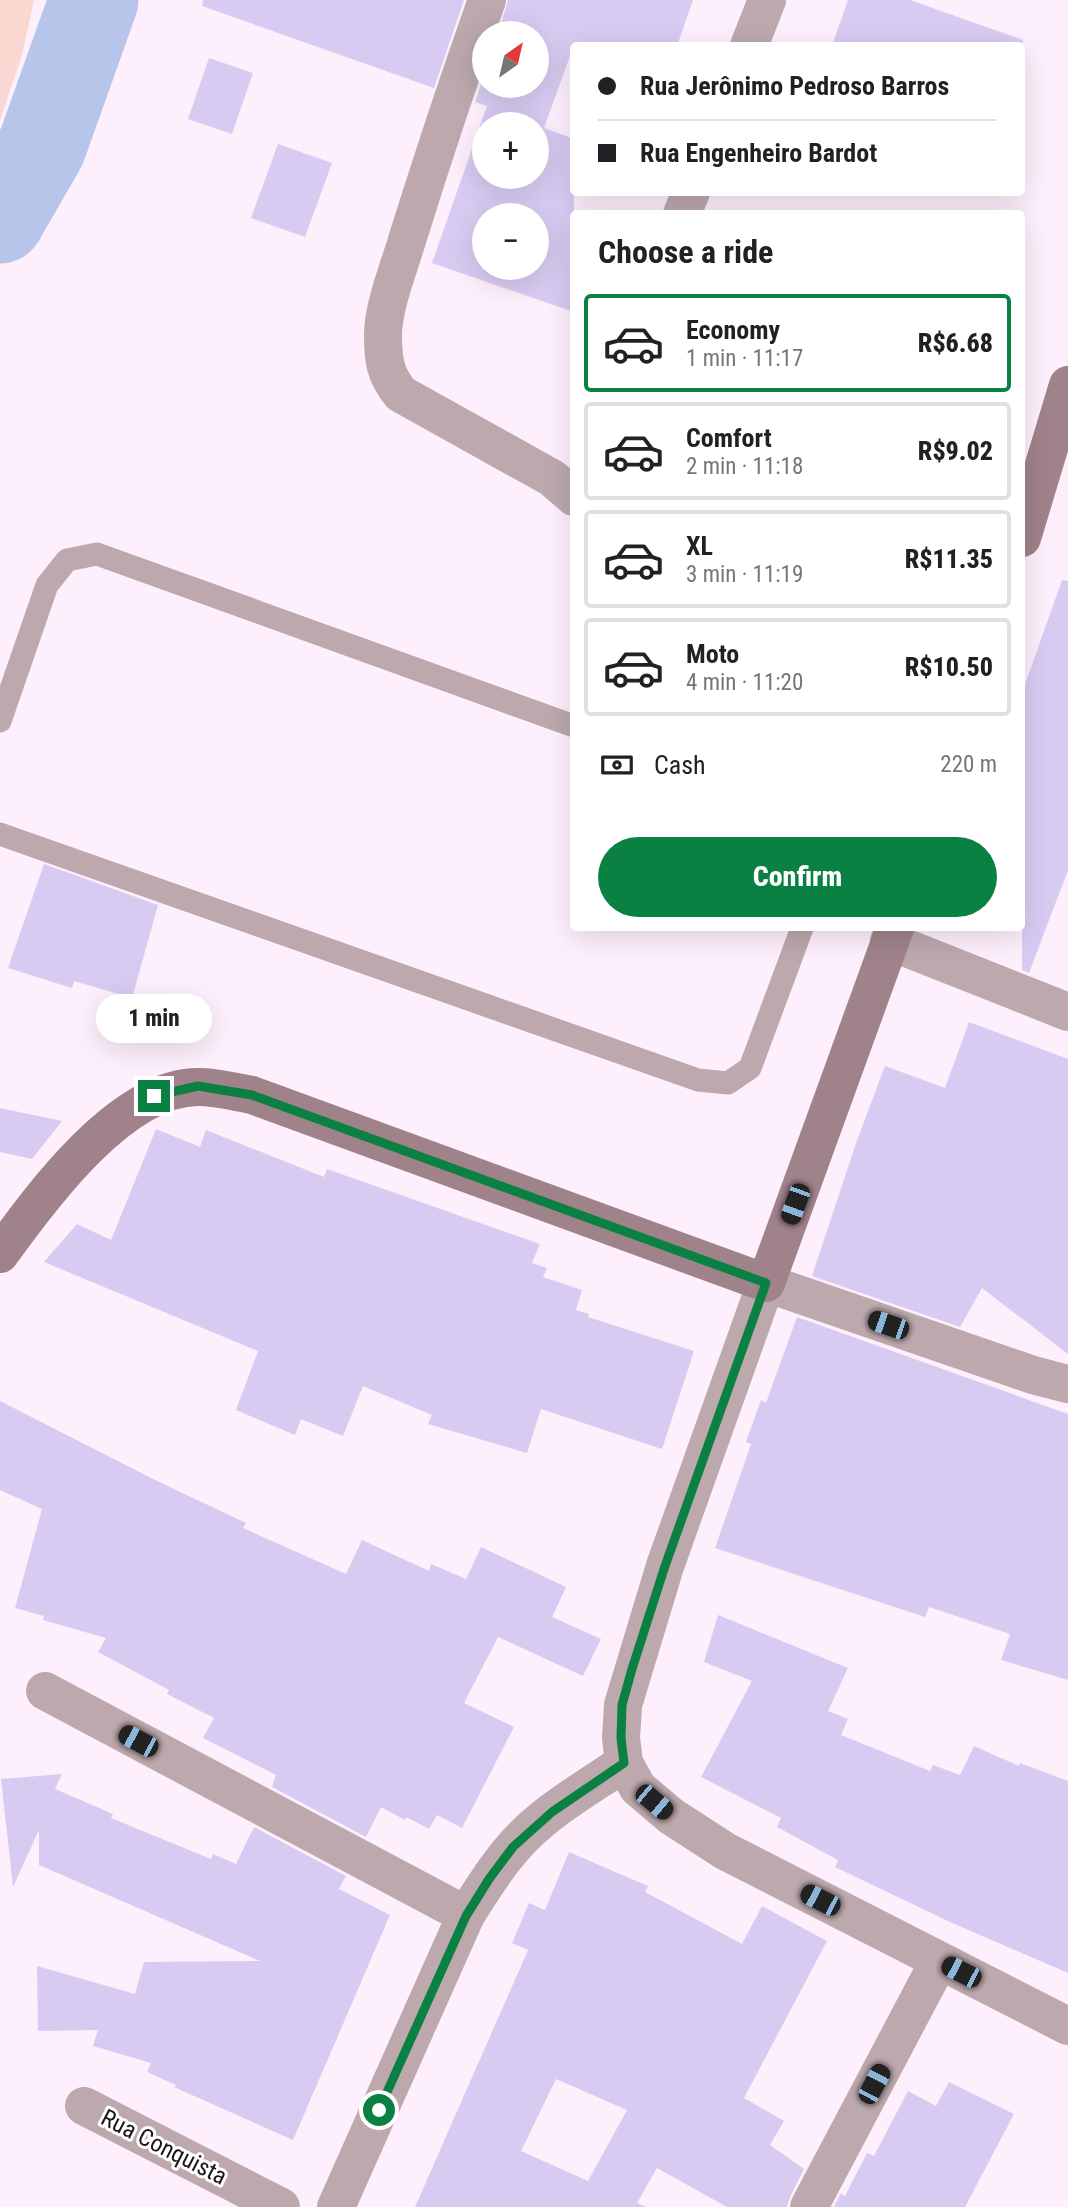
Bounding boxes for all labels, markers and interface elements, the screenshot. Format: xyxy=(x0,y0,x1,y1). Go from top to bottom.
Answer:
north arrow xyxy=(472,21,550,98)
map controls xyxy=(472,21,549,280)
text: Rua Jerônimo Pedroso Barros xyxy=(640,71,949,101)
button: + xyxy=(472,112,549,189)
text: Rua Engenheiro Bardot xyxy=(640,138,877,168)
button: − xyxy=(472,203,549,280)
text: Choose a ride xyxy=(598,233,773,271)
icon: car xyxy=(602,312,665,375)
text: Economy xyxy=(686,315,780,345)
text: R$6.68 xyxy=(918,328,993,358)
text: 1 min · 11:17 xyxy=(686,345,803,372)
icon: car xyxy=(602,420,665,483)
text: Comfort xyxy=(686,423,772,453)
text: R$9.02 xyxy=(918,436,993,466)
text: 2 min · 11:18 xyxy=(686,453,803,480)
icon: car xyxy=(602,528,665,591)
text: XL xyxy=(686,531,713,561)
text: R$11.35 xyxy=(905,544,993,574)
text: 3 min · 11:19 xyxy=(686,561,803,588)
icon: car xyxy=(602,636,665,699)
text: Moto xyxy=(686,639,739,669)
text: R$10.50 xyxy=(905,652,993,682)
text: 4 min · 11:20 xyxy=(686,669,803,696)
icon: cash xyxy=(598,746,636,784)
text: Cash xyxy=(654,750,706,780)
text: 220 m xyxy=(940,751,997,778)
button: Confirm xyxy=(598,837,997,917)
callout: 1 min xyxy=(96,995,212,1044)
text: 1 min xyxy=(128,1005,180,1032)
route end xyxy=(138,1080,170,1112)
car xyxy=(778,1181,813,1227)
car xyxy=(865,1308,912,1342)
car xyxy=(115,1722,162,1760)
car xyxy=(632,1780,677,1824)
car xyxy=(797,1881,844,1919)
car xyxy=(938,1953,985,1991)
car xyxy=(855,2061,894,2107)
route start xyxy=(363,2094,395,2126)
street label: Rua Conquista xyxy=(96,2103,232,2191)

